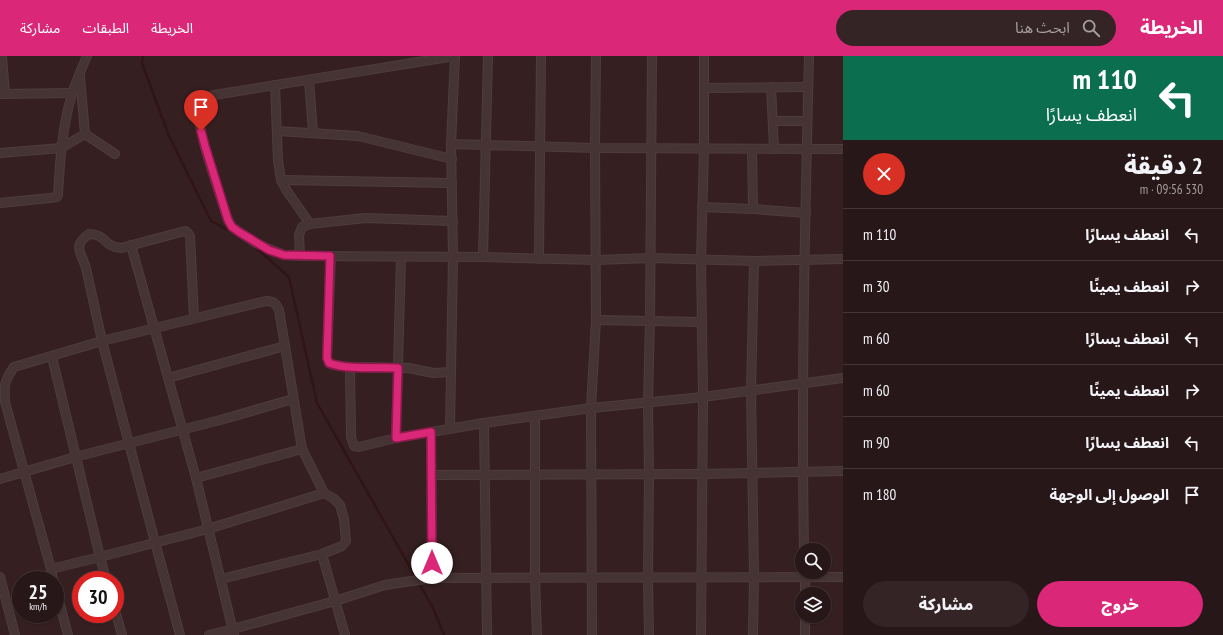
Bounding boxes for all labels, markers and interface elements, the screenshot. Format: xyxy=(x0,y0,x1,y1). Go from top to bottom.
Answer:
search box xyxy=(836,10,1116,46)
text: الخريطة xyxy=(1140,15,1203,39)
icon: search xyxy=(1080,17,1102,39)
text: ابحث هنا xyxy=(1015,18,1070,37)
text: مشاركة xyxy=(20,19,60,37)
text: الطبقات xyxy=(82,19,129,37)
text: الخريطة xyxy=(151,19,193,37)
text: 110 m xyxy=(1073,60,1137,97)
icon: left xyxy=(1151,72,1203,124)
pin xyxy=(184,90,218,131)
icon: arrive xyxy=(190,96,212,118)
text: انعطف يسارًا xyxy=(1046,103,1137,126)
text: 2 دقيقة xyxy=(1124,150,1203,181)
button: close xyxy=(863,153,905,195)
text: 530 m · 09:56 xyxy=(1140,181,1203,198)
icon: left xyxy=(1181,224,1203,246)
text: 110 m xyxy=(863,225,896,244)
text: انعطف يسارًا xyxy=(1085,225,1169,244)
icon: right xyxy=(1181,276,1203,298)
text: 30 m xyxy=(863,277,889,296)
text: انعطف يمينًا xyxy=(1089,277,1169,296)
icon: left xyxy=(1181,328,1203,350)
text: 60 m xyxy=(863,329,889,348)
text: انعطف يسارًا xyxy=(1085,329,1169,348)
icon: right xyxy=(1181,380,1203,402)
text: 60 m xyxy=(863,381,889,400)
text: انعطف يمينًا xyxy=(1089,381,1169,400)
icon: left xyxy=(1181,432,1203,454)
text: 90 m xyxy=(863,433,889,452)
text: انعطف يسارًا xyxy=(1085,433,1169,452)
icon: arrive xyxy=(1181,484,1203,506)
text: 180 m xyxy=(863,485,896,504)
text: الوصول إلى الوجهة xyxy=(1050,485,1169,504)
position arrow xyxy=(411,542,453,584)
map controls xyxy=(795,543,831,623)
button: search xyxy=(795,543,831,579)
speed limit sign: 30 xyxy=(72,571,124,623)
text: 25 xyxy=(28,579,48,605)
button: مشاركة xyxy=(863,581,1029,627)
button: خروج xyxy=(1037,581,1203,627)
button: layers xyxy=(795,587,831,623)
text: km/h xyxy=(29,600,47,613)

